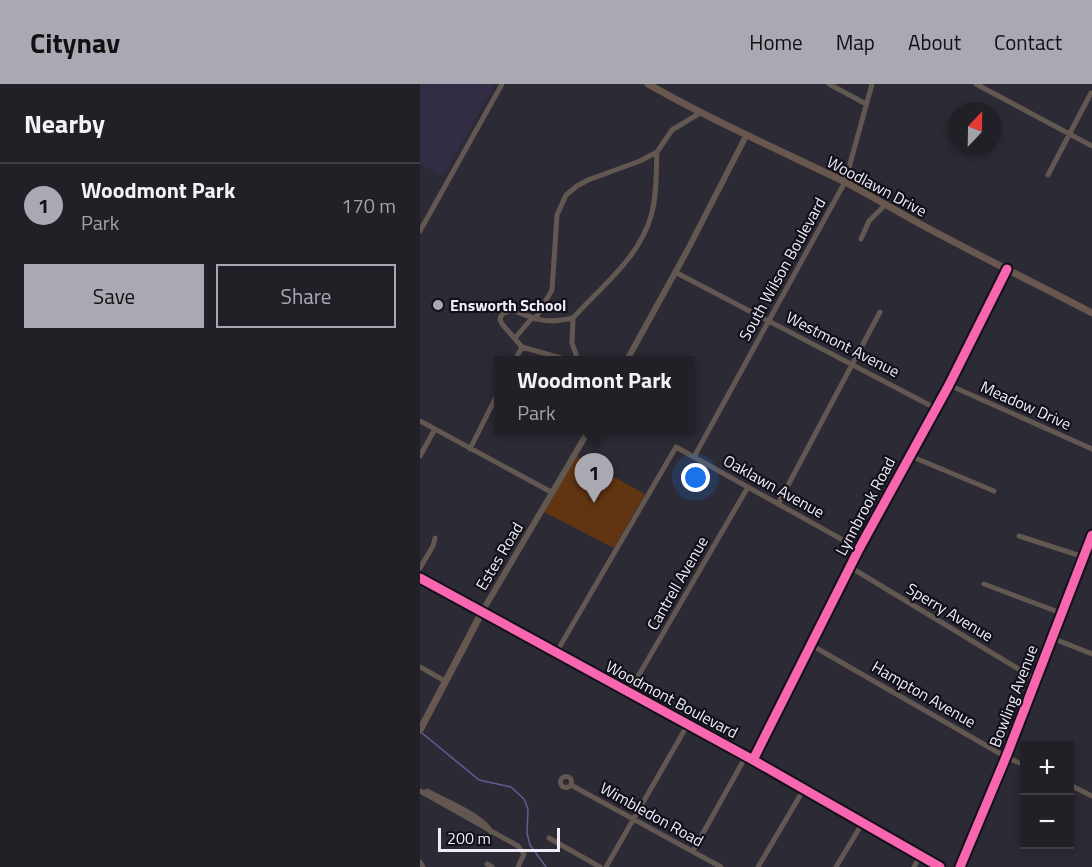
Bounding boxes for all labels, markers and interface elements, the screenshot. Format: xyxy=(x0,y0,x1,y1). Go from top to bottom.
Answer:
text: Citynav xyxy=(30,21,120,64)
text: Home xyxy=(749,26,803,58)
text: Map xyxy=(836,26,875,58)
text: About xyxy=(908,26,961,58)
text: Contact xyxy=(994,26,1062,58)
north arrow xyxy=(948,102,1002,156)
text: Nearby xyxy=(24,104,105,143)
street label: Woodlawn Drive xyxy=(823,150,931,222)
text: Woodmont Park xyxy=(81,173,235,207)
text: 1 xyxy=(38,190,49,221)
text: 170 m xyxy=(341,190,396,221)
street label: South Wilson Boulevard xyxy=(733,193,831,345)
text: Park xyxy=(81,207,119,238)
button: Save xyxy=(24,264,204,328)
button: Share xyxy=(216,264,396,328)
place label: Ensworth School xyxy=(450,293,566,317)
marker: Ensworth School xyxy=(431,298,445,312)
street label: Westmont Avenue xyxy=(782,305,904,383)
popup xyxy=(494,356,695,434)
text: Woodmont Park xyxy=(517,363,672,397)
street label: Meadow Drive xyxy=(977,374,1075,436)
text: Park xyxy=(517,397,556,428)
street label: Oaklawn Avenue xyxy=(719,448,829,524)
street label: Lynnbrook Road xyxy=(829,453,901,559)
pin: 1 xyxy=(574,454,614,503)
your location xyxy=(681,463,710,492)
street label: Estes Road xyxy=(469,517,529,595)
street label: Cantrell Avenue xyxy=(640,531,714,635)
street label: Sperry Avenue xyxy=(902,577,998,647)
street label: Bowling Avenue xyxy=(982,641,1044,751)
street label: Woodmont Boulevard xyxy=(602,654,742,744)
street label: Hampton Avenue xyxy=(867,654,981,734)
map controls xyxy=(1020,741,1074,849)
button: + xyxy=(1020,741,1074,795)
street label: Wimbledon Road xyxy=(596,776,708,852)
button: − xyxy=(1020,795,1074,849)
scale bar xyxy=(438,825,560,852)
text: 200 m xyxy=(447,826,491,850)

